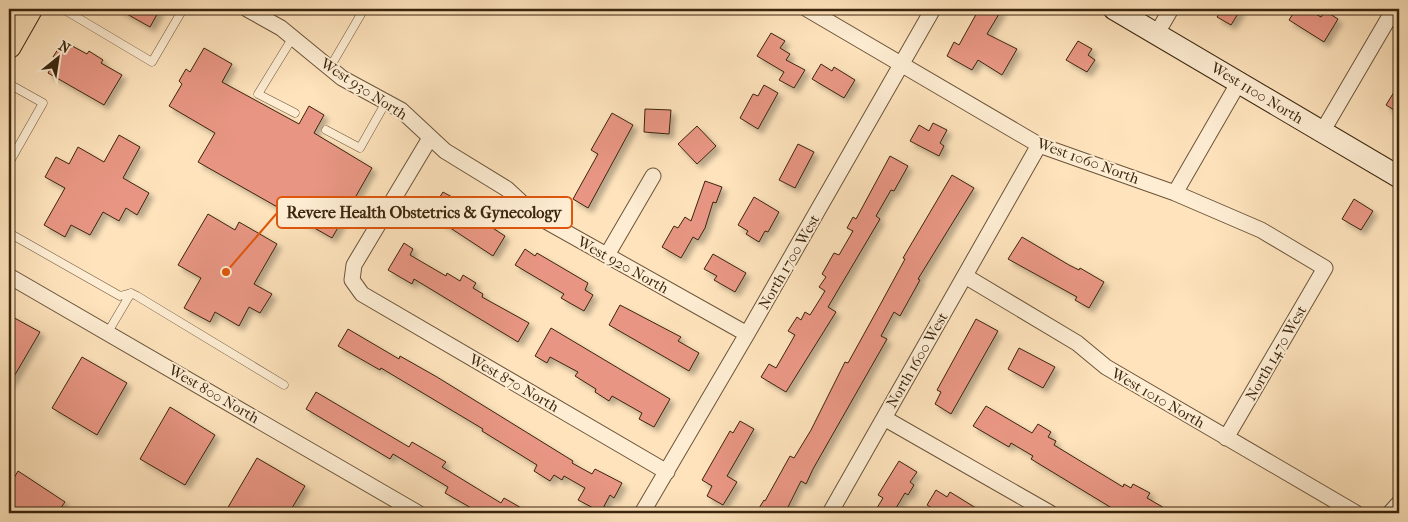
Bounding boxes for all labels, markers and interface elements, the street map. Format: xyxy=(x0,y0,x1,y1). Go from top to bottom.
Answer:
north arrow xyxy=(32,32,82,82)
text: N xyxy=(55,37,73,57)
street label: West 930 North xyxy=(316,54,411,124)
street label: West 1100 North xyxy=(1207,58,1307,128)
street label: West 1060 North xyxy=(1034,134,1142,188)
callout: Revere Health Obstetrics & Gynecology xyxy=(277,197,572,228)
text: Revere Health Obstetrics & Gynecology xyxy=(286,203,563,223)
street label: North 1700 West xyxy=(755,211,824,313)
street label: West 920 North xyxy=(574,232,672,298)
street label: North 1470 West xyxy=(1242,302,1311,404)
street label: North 1600 West xyxy=(882,308,952,411)
street label: West 870 North xyxy=(465,350,562,416)
street label: West 800 North xyxy=(165,360,263,427)
street label: West 1010 North xyxy=(1107,364,1208,432)

